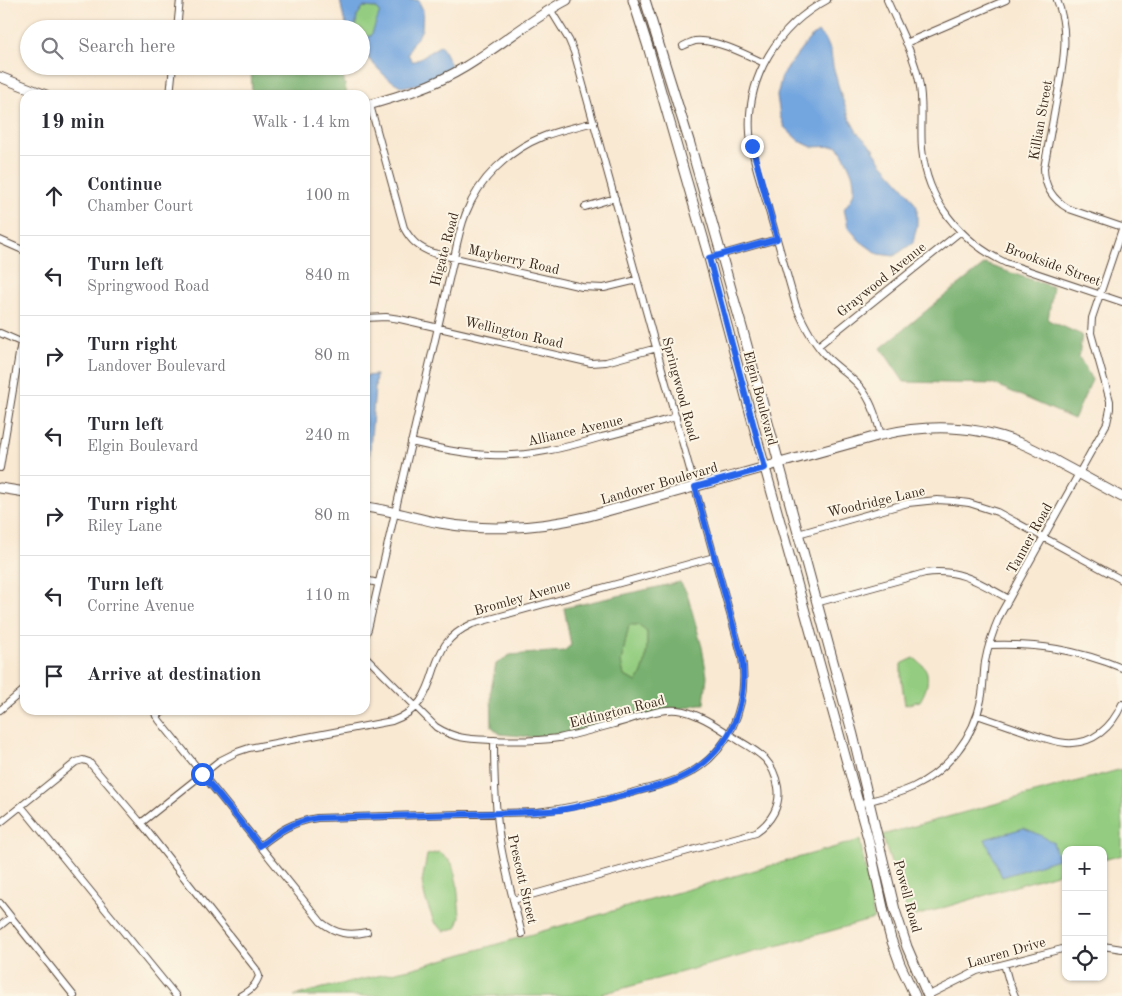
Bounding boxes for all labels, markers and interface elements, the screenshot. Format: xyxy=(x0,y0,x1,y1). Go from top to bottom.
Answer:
search box xyxy=(20,20,370,75)
icon: search xyxy=(38,34,66,62)
text: Search here xyxy=(78,38,175,57)
street label: Killian Street xyxy=(1027,79,1055,161)
text: 19 min xyxy=(40,112,105,133)
text: Walk · 1.4 km xyxy=(252,115,350,131)
route end xyxy=(741,135,764,158)
text: Continue xyxy=(87,176,162,195)
icon: ahead xyxy=(40,182,68,210)
text: 100 m xyxy=(305,188,350,204)
text: Chamber Court xyxy=(87,199,193,215)
street label: Higate Road xyxy=(428,211,462,288)
street label: Graywood Avenue xyxy=(835,240,929,320)
street label: Brookside Street xyxy=(1003,241,1103,289)
street label: Mayberry Road xyxy=(467,243,561,277)
text: Turn left xyxy=(87,256,164,275)
icon: left xyxy=(40,262,68,290)
text: 840 m xyxy=(305,268,350,284)
text: Springwood Road xyxy=(87,279,209,295)
street label: Wellington Road xyxy=(463,315,565,351)
text: Turn right xyxy=(87,336,177,355)
street label: Springwood Road xyxy=(659,336,701,443)
icon: right xyxy=(40,342,68,370)
text: 80 m xyxy=(314,348,350,364)
street label: Elgin Boulevard xyxy=(741,349,779,447)
text: Landover Boulevard xyxy=(87,359,226,375)
street label: Alliance Avenue xyxy=(526,413,624,449)
text: Turn left xyxy=(87,416,164,435)
icon: left xyxy=(40,422,68,450)
text: 240 m xyxy=(305,428,350,444)
text: Elgin Boulevard xyxy=(87,439,198,455)
street label: Landover Boulevard xyxy=(599,460,720,507)
street label: Woodridge Lane xyxy=(826,484,926,520)
text: Turn right xyxy=(87,496,177,515)
street label: Tanner Road xyxy=(1005,501,1055,576)
icon: right xyxy=(40,502,68,530)
text: 80 m xyxy=(314,508,350,524)
text: Riley Lane xyxy=(87,519,162,535)
text: Turn left xyxy=(87,576,164,595)
street label: Bromley Avenue xyxy=(473,578,572,618)
icon: left xyxy=(40,582,68,610)
text: 110 m xyxy=(305,588,350,604)
text: Corrine Avenue xyxy=(87,599,194,615)
icon: arrive xyxy=(40,662,68,690)
text: Arrive at destination xyxy=(87,666,261,685)
street label: Eddington Road xyxy=(568,693,666,731)
route start xyxy=(191,763,214,786)
street label: Prescott Street xyxy=(505,833,539,926)
map controls xyxy=(1062,846,1107,981)
button: + xyxy=(1062,846,1107,891)
street label: Powell Road xyxy=(891,858,923,934)
button: − xyxy=(1062,891,1107,936)
street label: Lauren Drive xyxy=(965,935,1047,971)
button: locate xyxy=(1062,936,1107,981)

